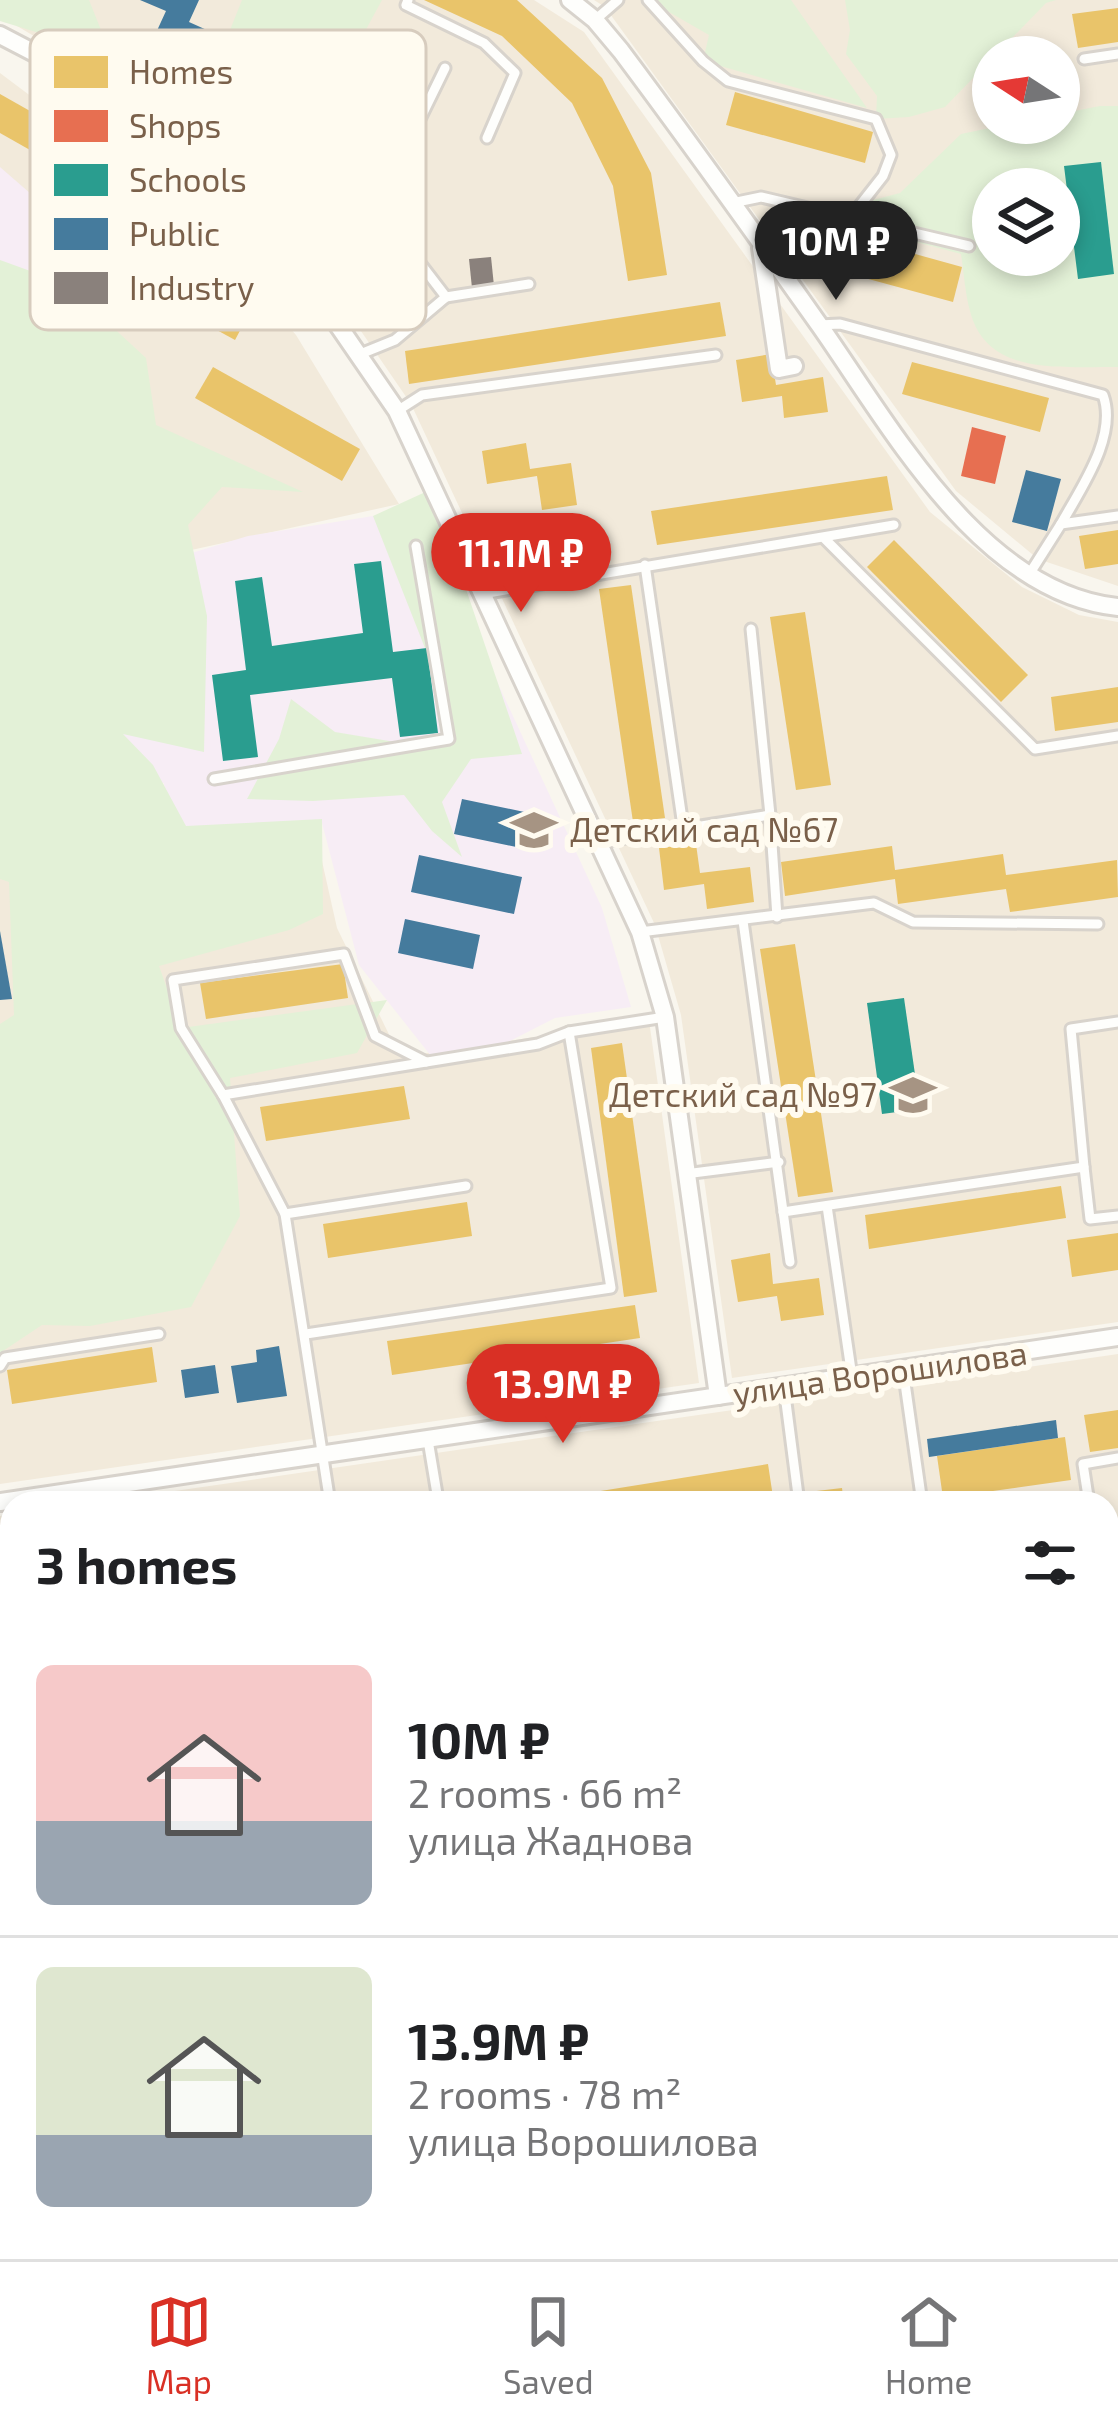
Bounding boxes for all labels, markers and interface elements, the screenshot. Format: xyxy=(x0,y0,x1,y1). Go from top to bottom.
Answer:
legend xyxy=(30,30,426,330)
north arrow xyxy=(972,36,1080,144)
map controls xyxy=(972,36,1080,276)
text: Homes xyxy=(129,51,233,91)
text: Shops xyxy=(129,105,221,145)
text: Schools xyxy=(129,159,247,199)
button: layers xyxy=(972,168,1080,276)
pin: 10M ₽ xyxy=(752,201,920,303)
text: Public xyxy=(129,213,220,253)
text: 10M ₽ xyxy=(782,216,890,263)
text: Industry xyxy=(129,267,255,307)
pin: 11.1M ₽ xyxy=(410,513,632,615)
text: 11.1M ₽ xyxy=(458,528,584,575)
school or university icon: Детский сад №67 xyxy=(509,805,559,855)
place label: Детский сад №67 xyxy=(570,809,838,849)
school or university icon: Детский сад №97 xyxy=(888,1070,938,1120)
place label: Детский сад №97 xyxy=(609,1074,877,1114)
street label: улица Ворошилова xyxy=(730,1332,1030,1413)
pin: 13.9M ₽ xyxy=(452,1344,674,1446)
text: 13.9M ₽ xyxy=(494,1359,632,1406)
icon: filters xyxy=(1017,1530,1083,1596)
text: 3 homes xyxy=(36,1533,237,1594)
text: 10M ₽ xyxy=(408,1708,550,1769)
icon: home xyxy=(132,1713,276,1857)
text: 2 rooms · 66 m² xyxy=(408,1769,682,1816)
text: улица Жаднова xyxy=(408,1816,694,1863)
text: 13.9M ₽ xyxy=(408,2009,589,2070)
icon: home xyxy=(132,2015,276,2159)
text: 2 rooms · 78 m² xyxy=(408,2070,681,2117)
text: улица Ворошилова xyxy=(408,2117,759,2164)
tab: Map xyxy=(146,2289,212,2401)
tab: Saved xyxy=(503,2289,594,2401)
tab: Home xyxy=(885,2289,972,2401)

